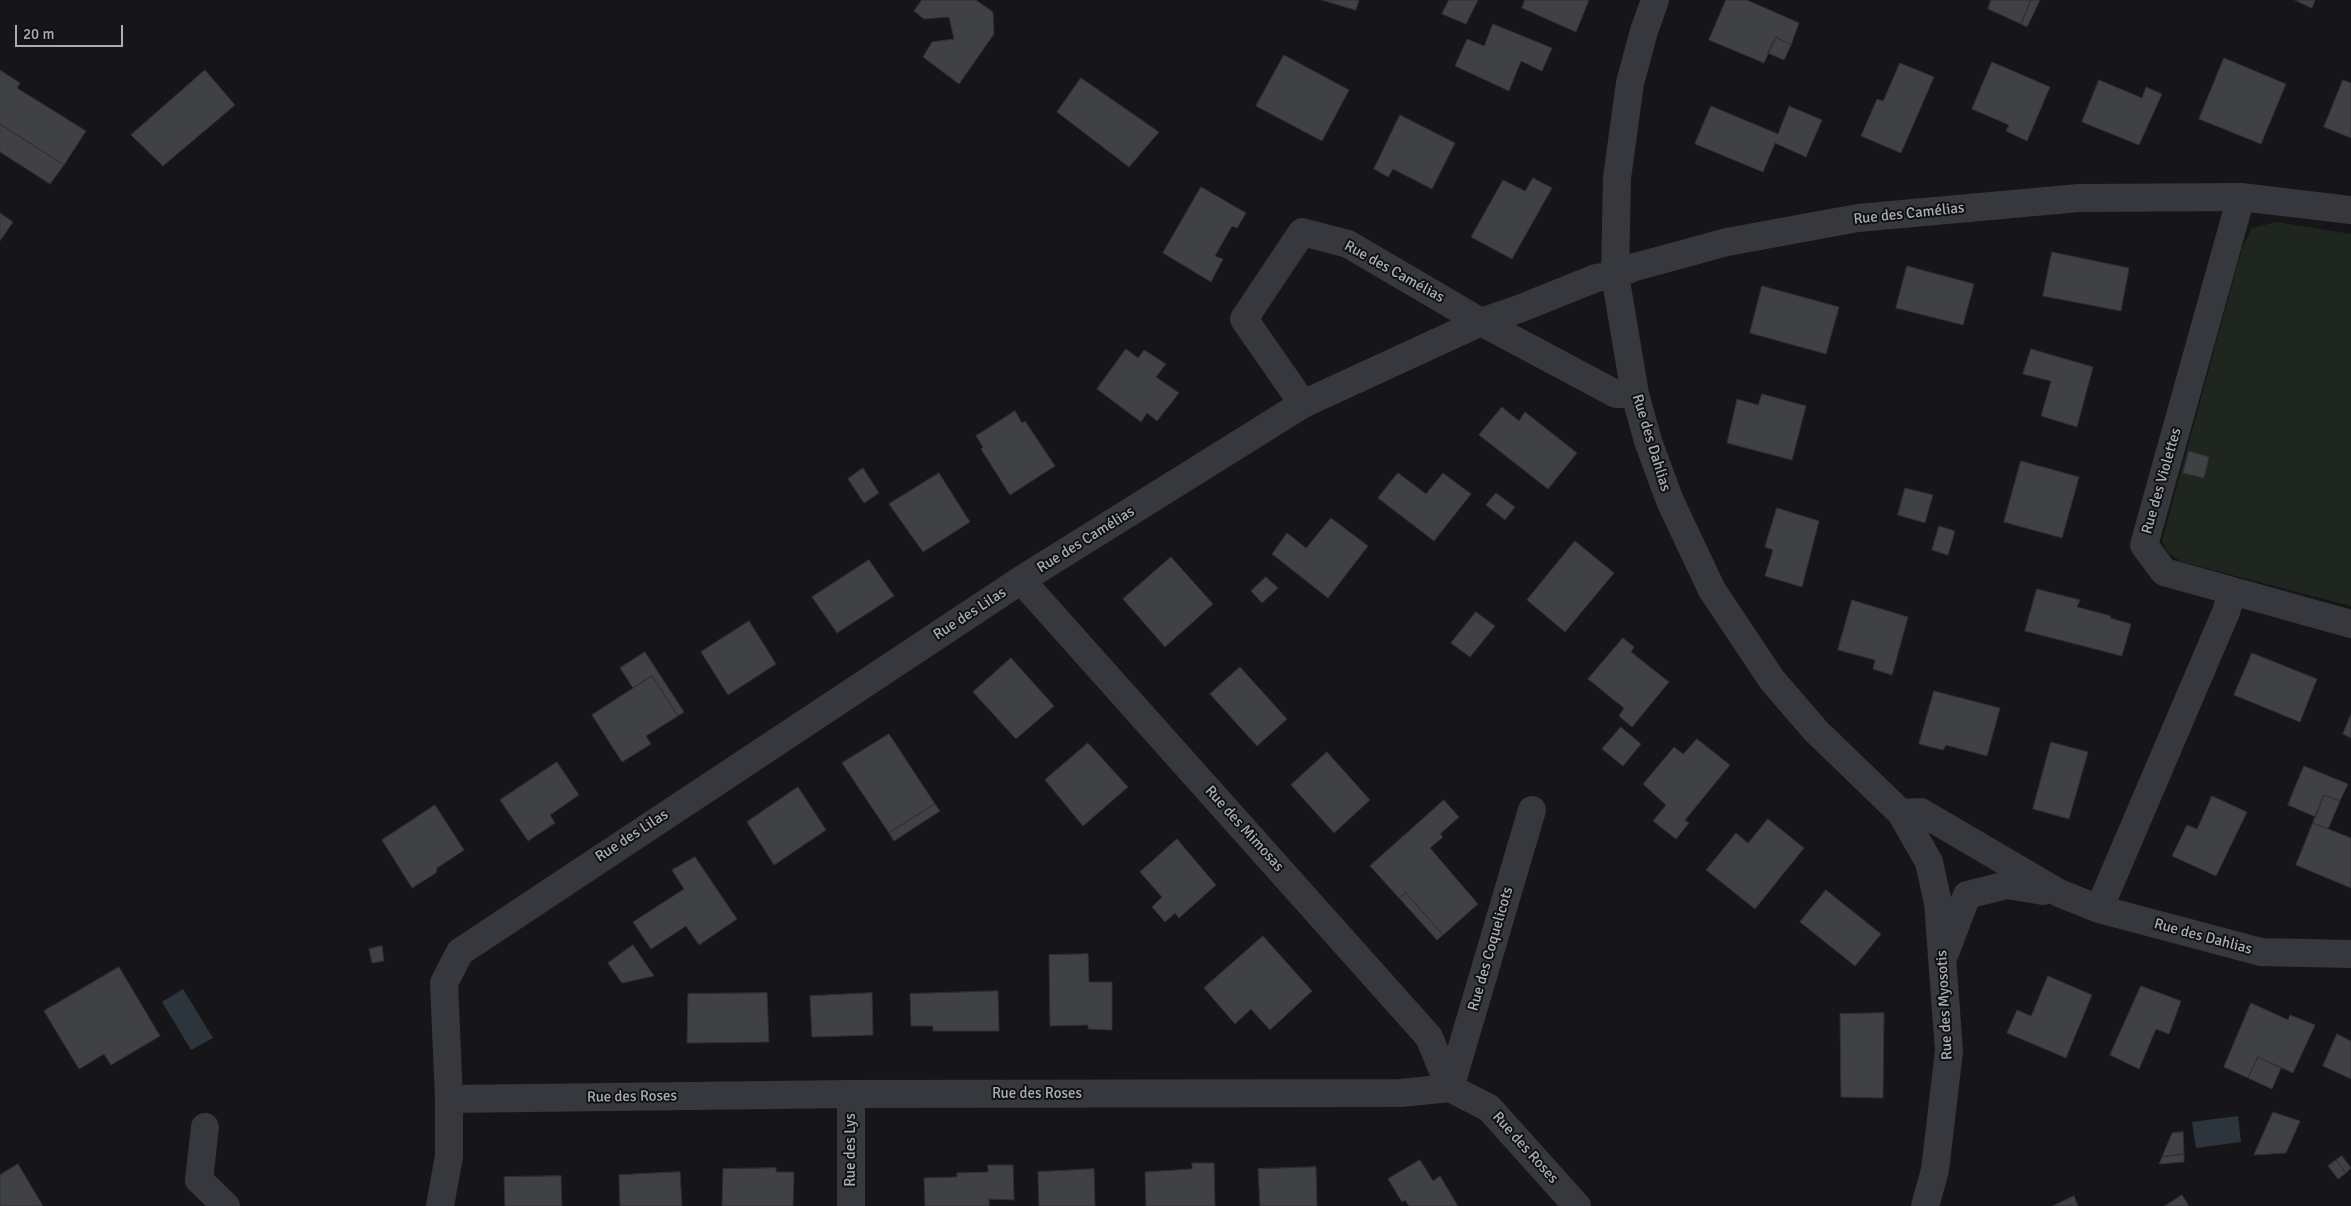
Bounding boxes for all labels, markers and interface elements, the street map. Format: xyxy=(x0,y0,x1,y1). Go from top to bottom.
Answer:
scale bar xyxy=(18,15,125,47)
text: 20 m xyxy=(23,25,54,43)
street label: Rue des Camélias xyxy=(1853,199,1965,229)
street label: Rue des Camélias xyxy=(1341,237,1447,307)
street label: Rue des Dahlias xyxy=(1628,392,1674,494)
street label: Rue des Violettes xyxy=(2138,426,2186,536)
street label: Rue des Camélias xyxy=(1034,503,1138,577)
street label: Rue des Lilas xyxy=(930,584,1010,644)
street label: Rue des Mimosas xyxy=(1201,782,1287,876)
street label: Rue des Lilas xyxy=(592,806,672,866)
street label: Rue des Coquelicots xyxy=(1465,885,1517,1013)
street label: Rue des Dahlias xyxy=(2152,915,2254,959)
street label: Rue des Myosotis xyxy=(1933,950,1957,1060)
street label: Rue des Roses xyxy=(992,1085,1082,1103)
street label: Rue des Roses xyxy=(587,1087,677,1107)
street label: Rue des Roses xyxy=(1488,1108,1562,1188)
street label: Rue des Lys xyxy=(842,1113,860,1187)

